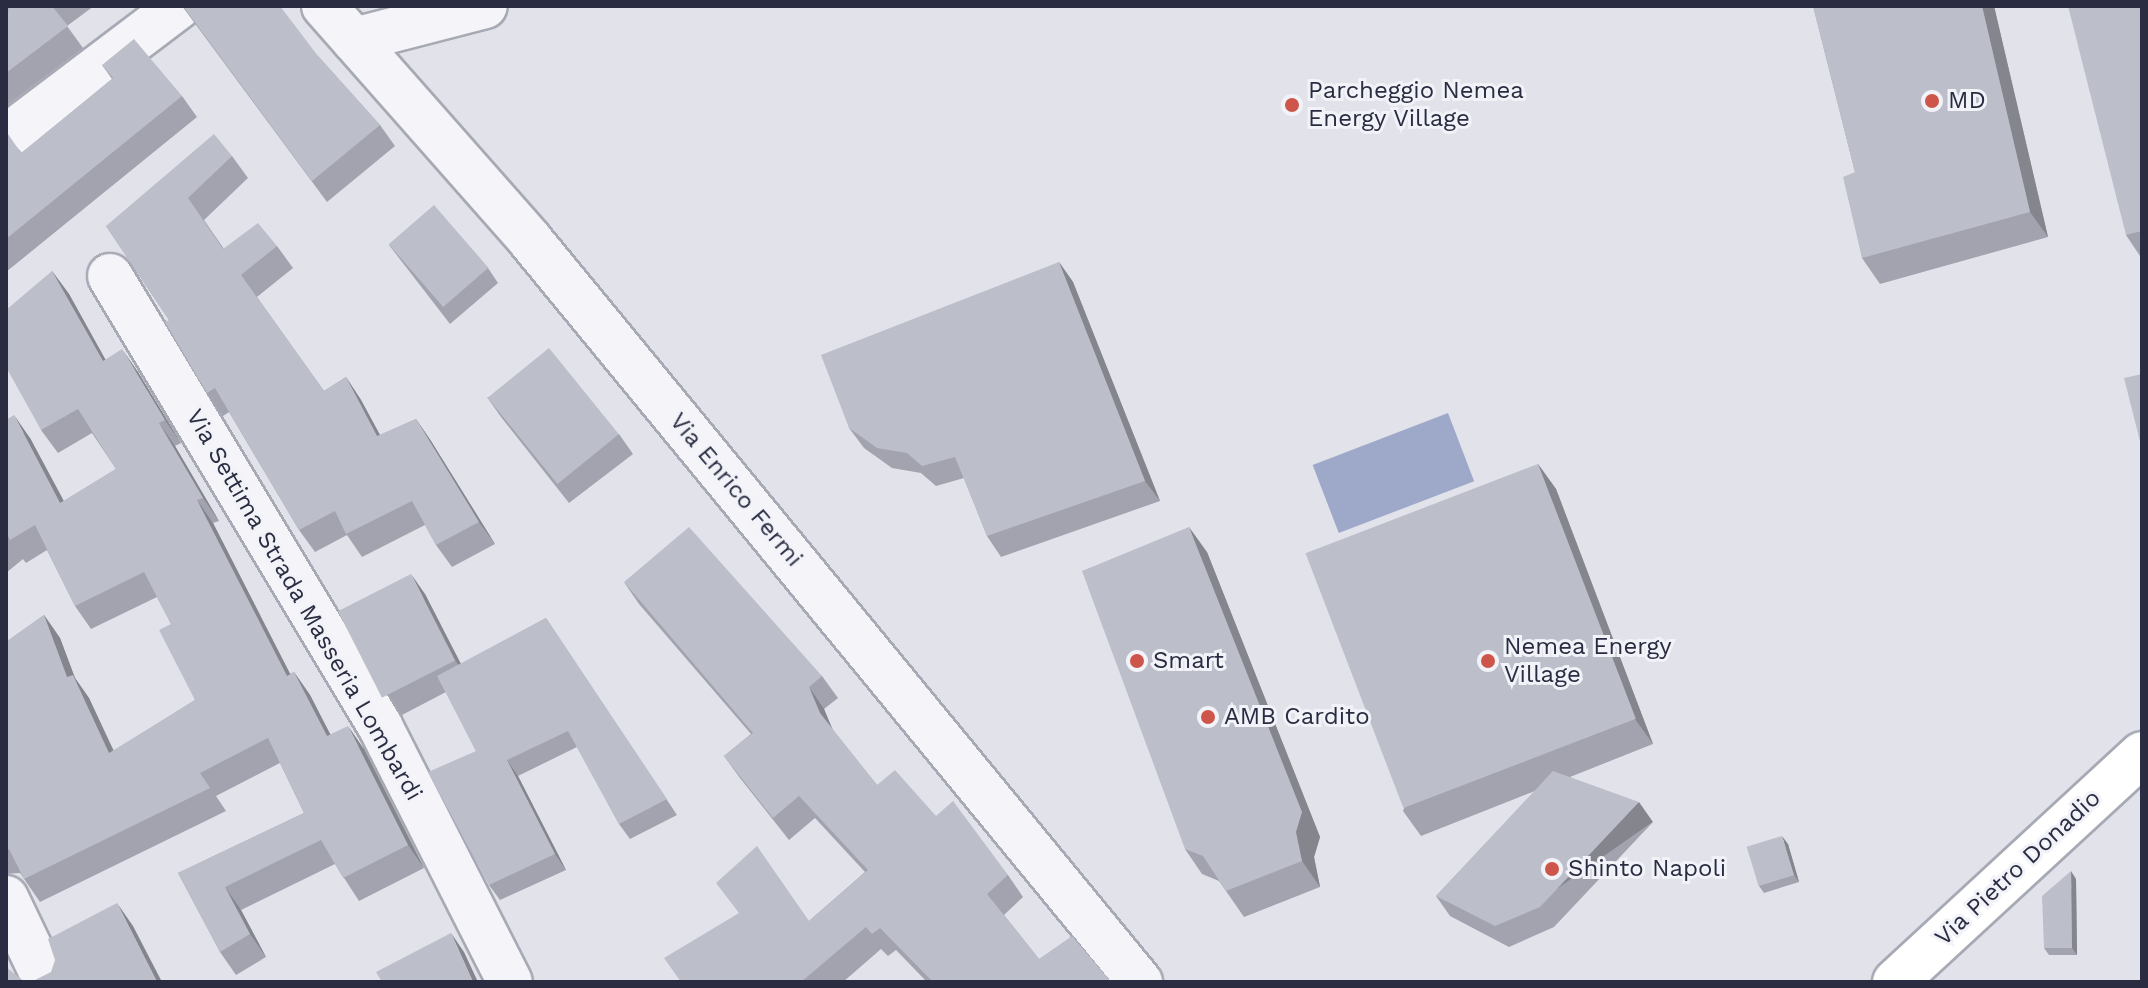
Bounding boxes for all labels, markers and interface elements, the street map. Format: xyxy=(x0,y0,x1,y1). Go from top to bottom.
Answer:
place label: Parcheggio Nemea Energy Village xyxy=(1308,77,1524,133)
place label: MD xyxy=(1948,87,1986,115)
marker: MD xyxy=(1923,92,1941,110)
marker: Parcheggio Nemea Energy Village xyxy=(1283,96,1301,114)
street label: Via Settima Strada Masseria Lombardi xyxy=(179,403,429,807)
street label: Via Enrico Fermi xyxy=(663,407,809,573)
place label: Nemea Energy Village xyxy=(1504,633,1672,689)
place label: Smart xyxy=(1153,647,1224,675)
marker: Smart xyxy=(1128,652,1146,670)
marker: Nemea Energy Village xyxy=(1479,652,1497,670)
place label: AMB Cardito xyxy=(1224,703,1370,731)
marker: AMB Cardito xyxy=(1199,708,1217,726)
street label: Via Pietro Donadio xyxy=(1929,784,2107,952)
place label: Shinto Napoli xyxy=(1568,855,1726,883)
marker: Shinto Napoli xyxy=(1543,860,1561,878)

